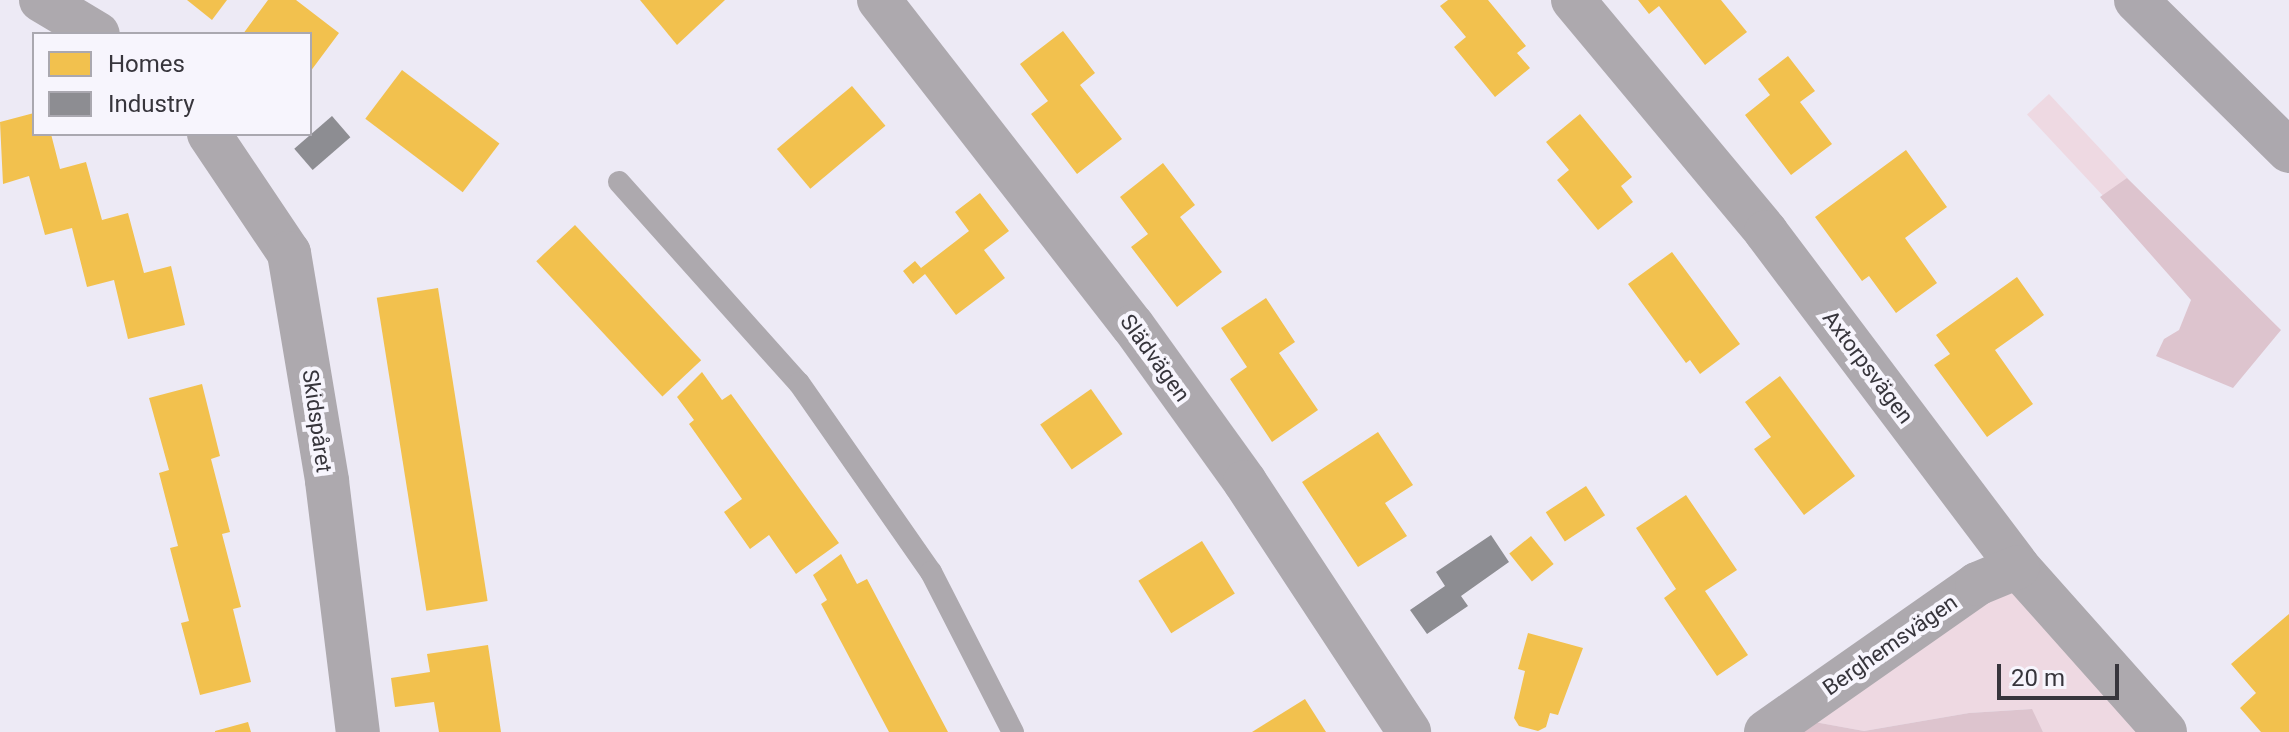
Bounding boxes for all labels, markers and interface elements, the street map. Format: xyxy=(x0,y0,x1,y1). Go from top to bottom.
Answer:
legend xyxy=(32,32,312,136)
text: Homes xyxy=(108,50,185,78)
text: Industry xyxy=(108,90,194,118)
street label: Axtorpsvägen xyxy=(1817,305,1919,429)
street label: Slädvägen xyxy=(1115,309,1195,407)
street label: Skidspåret xyxy=(297,368,337,474)
street label: Berghemsvägen xyxy=(1818,589,1962,701)
scale bar xyxy=(2001,648,2123,698)
text: 20 m xyxy=(2011,664,2065,692)

